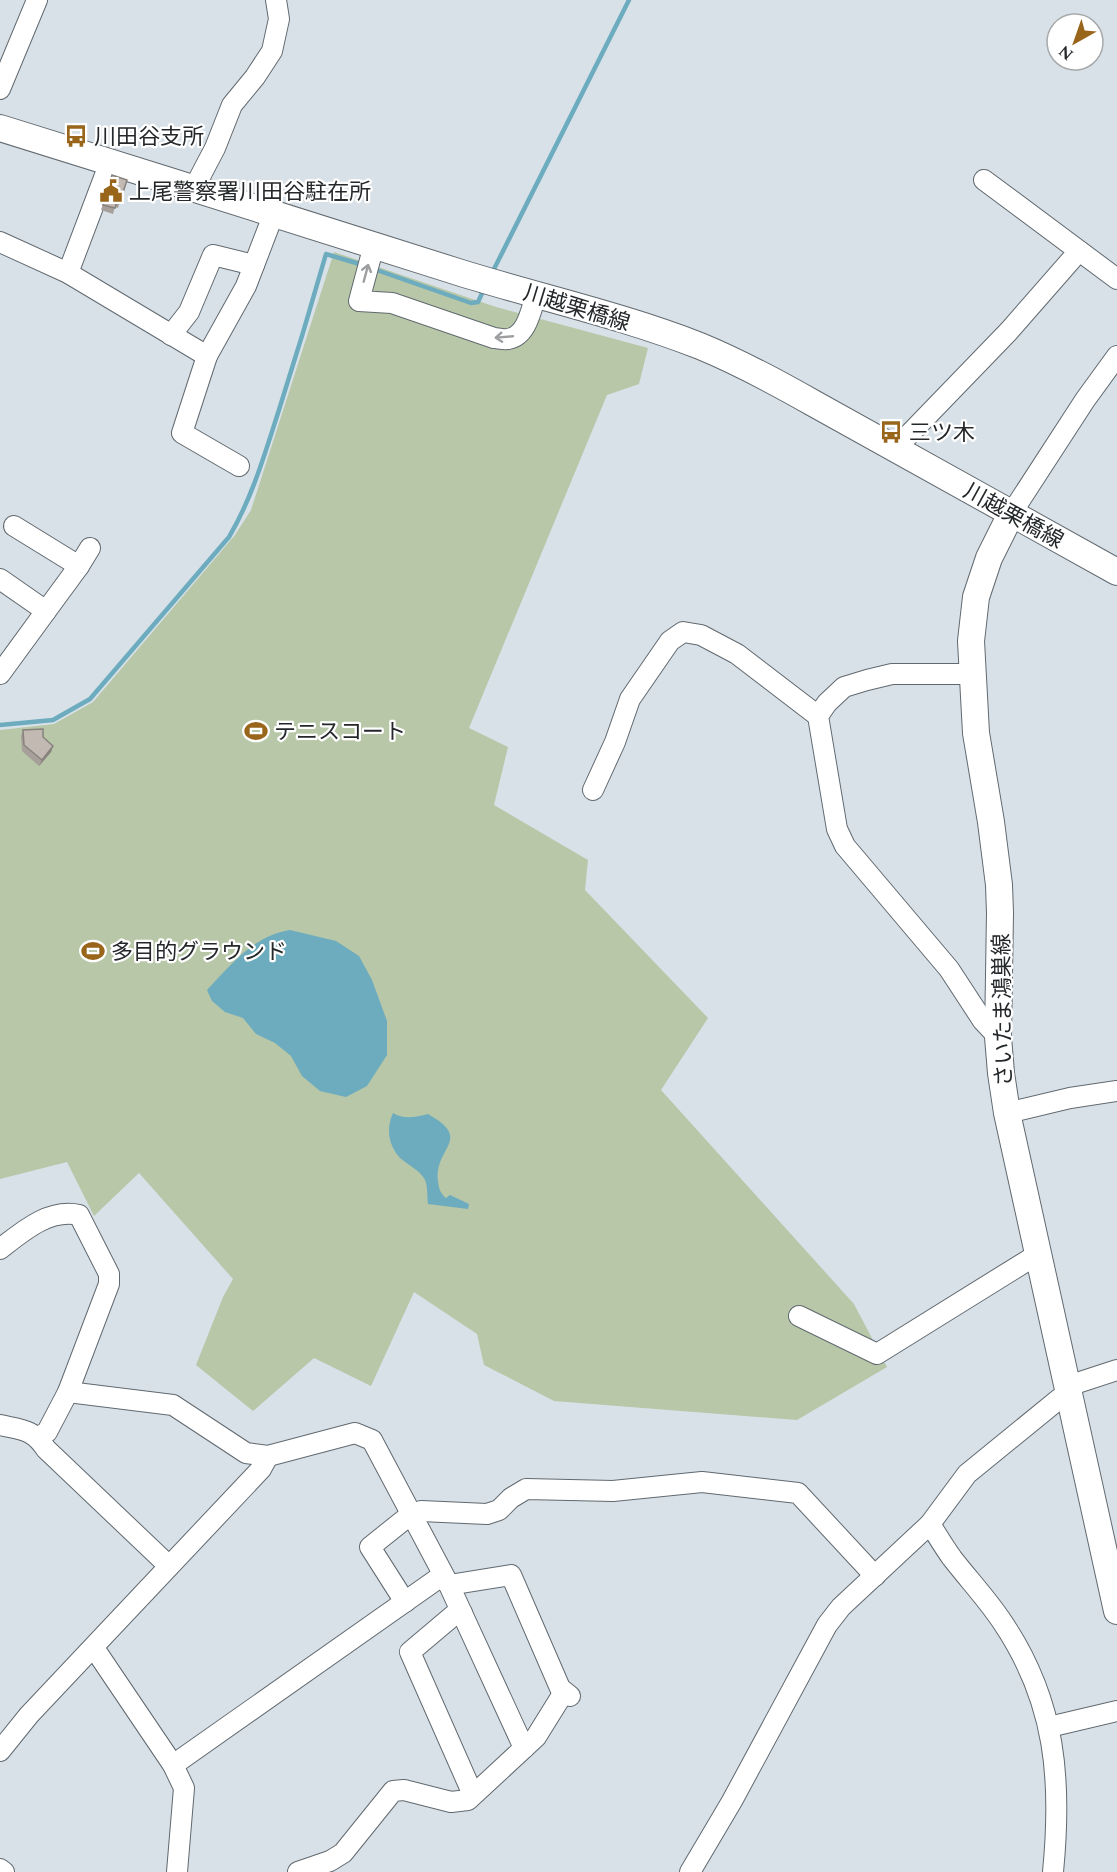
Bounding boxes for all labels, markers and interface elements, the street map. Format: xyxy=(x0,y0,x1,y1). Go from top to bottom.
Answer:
north arrow xyxy=(1045,12,1105,72)
text: N xyxy=(1053,39,1079,66)
place label: 川田谷支所 xyxy=(94,121,204,154)
bus stop icon: 川田谷支所 xyxy=(63,123,89,149)
place label: 上尾警察署川田谷駐在所 xyxy=(129,176,371,209)
public building icon: 上尾警察署川田谷駐在所 xyxy=(98,178,124,204)
one-way arrow xyxy=(361,264,373,283)
street label: 川越栗橋線 xyxy=(519,277,634,340)
one-way arrow xyxy=(495,332,514,343)
place label: 三ツ木 xyxy=(909,417,975,450)
bus stop icon: 三ツ木 xyxy=(878,419,904,445)
street label: 川越栗橋線 xyxy=(957,475,1069,557)
place label: テニスコート xyxy=(274,716,406,749)
sports icon: テニスコート xyxy=(243,718,269,744)
street label: さいたま鴻巣線 xyxy=(986,933,1021,1087)
place label: 多目的グラウンド xyxy=(111,936,287,969)
sports icon: 多目的グラウンド xyxy=(80,938,106,964)

